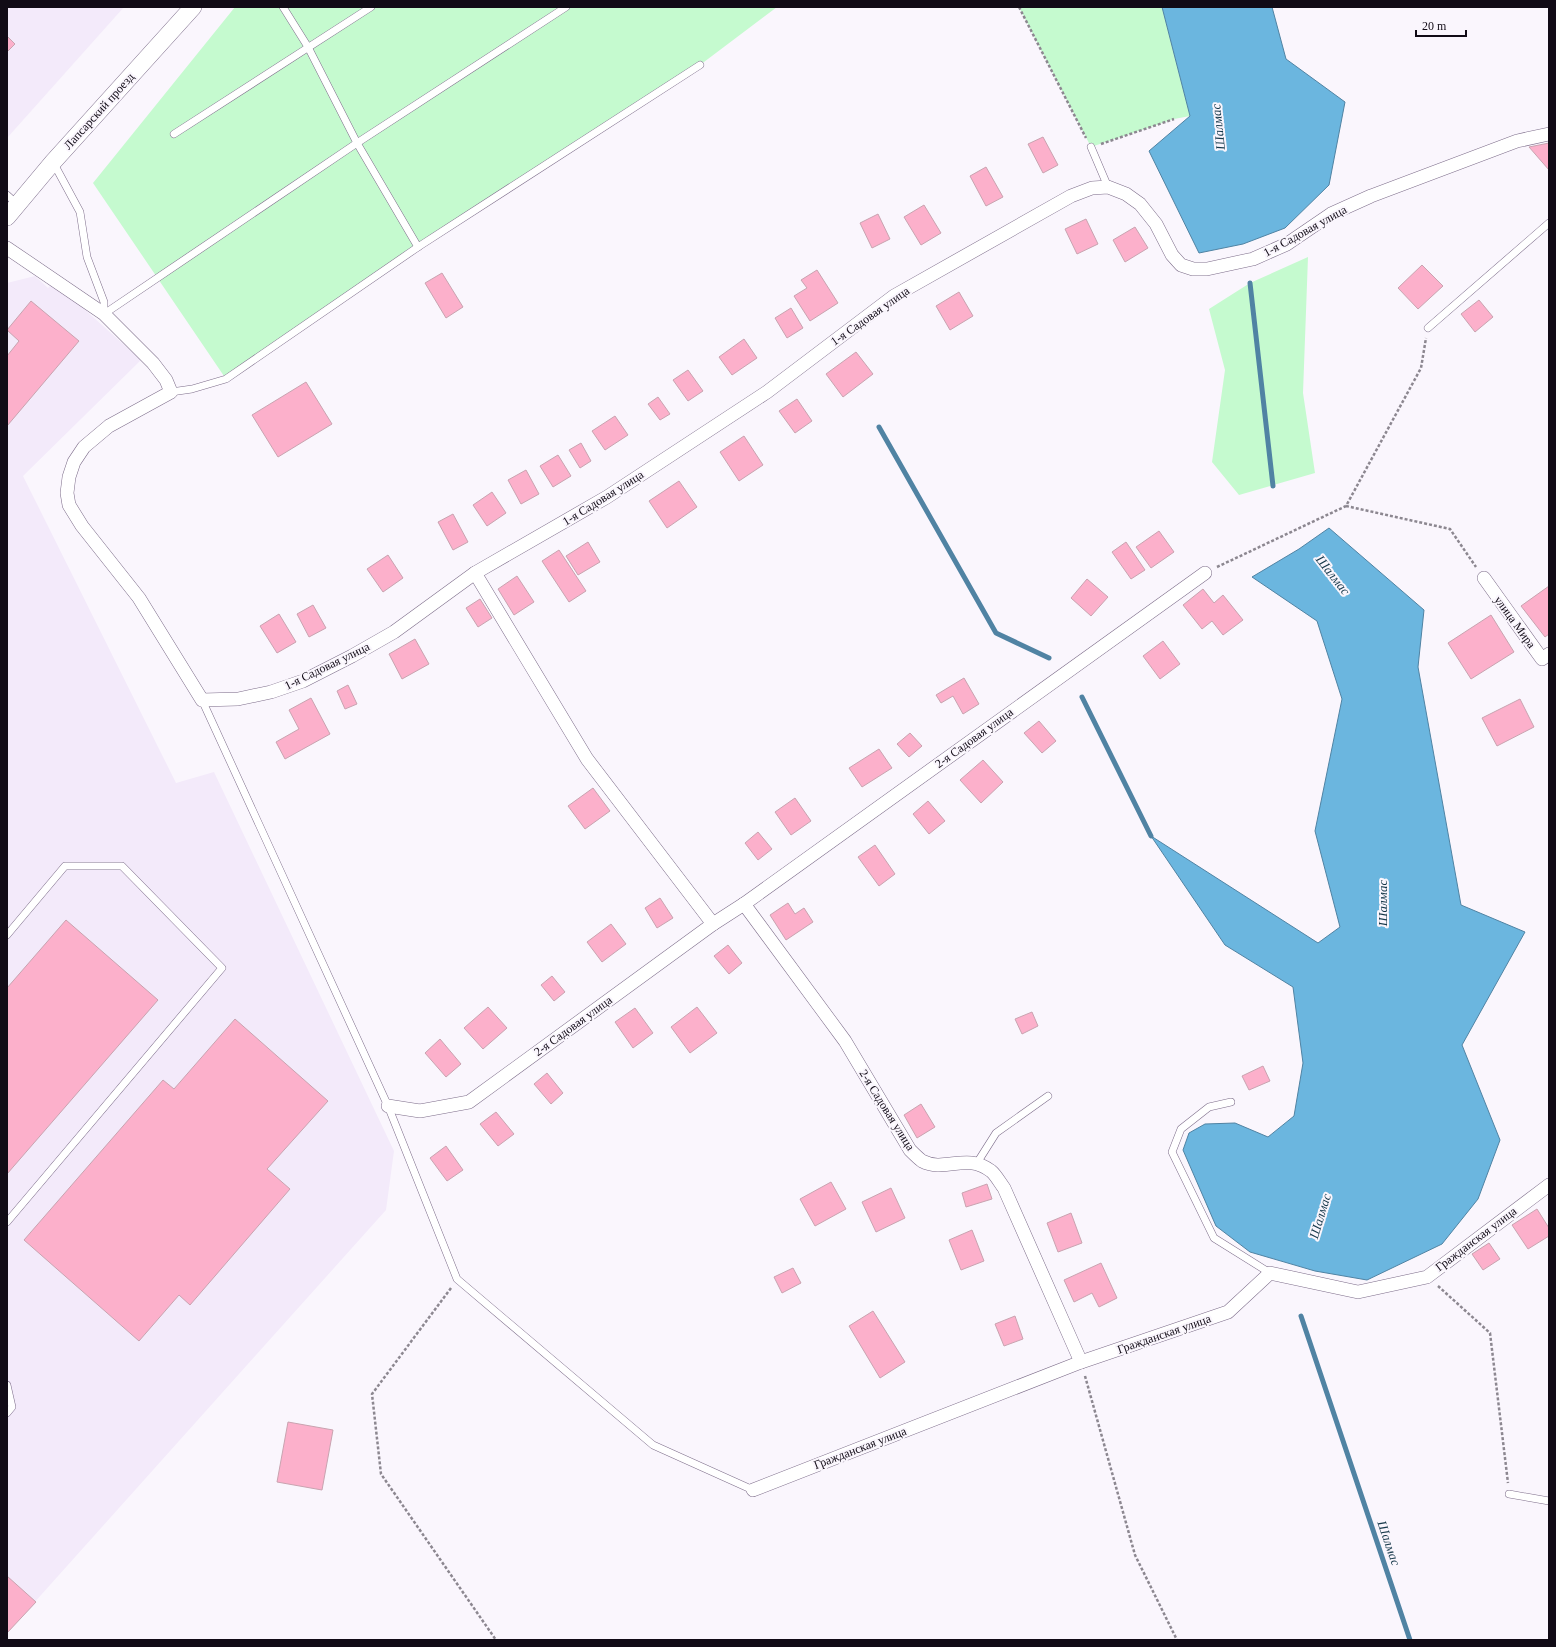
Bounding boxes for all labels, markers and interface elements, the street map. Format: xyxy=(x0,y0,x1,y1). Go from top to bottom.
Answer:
scale bar xyxy=(1416,12,1466,38)
text: 20 m xyxy=(1422,19,1447,33)
street label: Лапсарский проезд xyxy=(61,70,137,152)
water label: Шалмас xyxy=(1208,103,1228,152)
street label: 1-я Садовая улица xyxy=(1261,202,1350,260)
street label: 1-я Садовая улица xyxy=(828,283,913,348)
street label: 1-я Садовая улица xyxy=(560,467,647,529)
water label: Шалмас xyxy=(1312,551,1353,598)
street label: улица Мира xyxy=(1491,593,1539,651)
street label: 1-я Садовая улица xyxy=(282,639,372,693)
street label: 2-я Садовая улица xyxy=(932,705,1016,771)
water label: Шалмас xyxy=(1375,880,1390,927)
street label: 2-я Садовая улица xyxy=(531,993,615,1059)
street label: 2-я Садовая улица xyxy=(856,1067,918,1154)
water label: Шалмас xyxy=(1306,1191,1334,1241)
street label: Гражданская улица xyxy=(1433,1203,1520,1274)
street label: Гражданская улица xyxy=(1115,1311,1213,1357)
street label: Гражданская улица xyxy=(812,1424,909,1472)
water label: Шалмас xyxy=(1374,1518,1404,1568)

